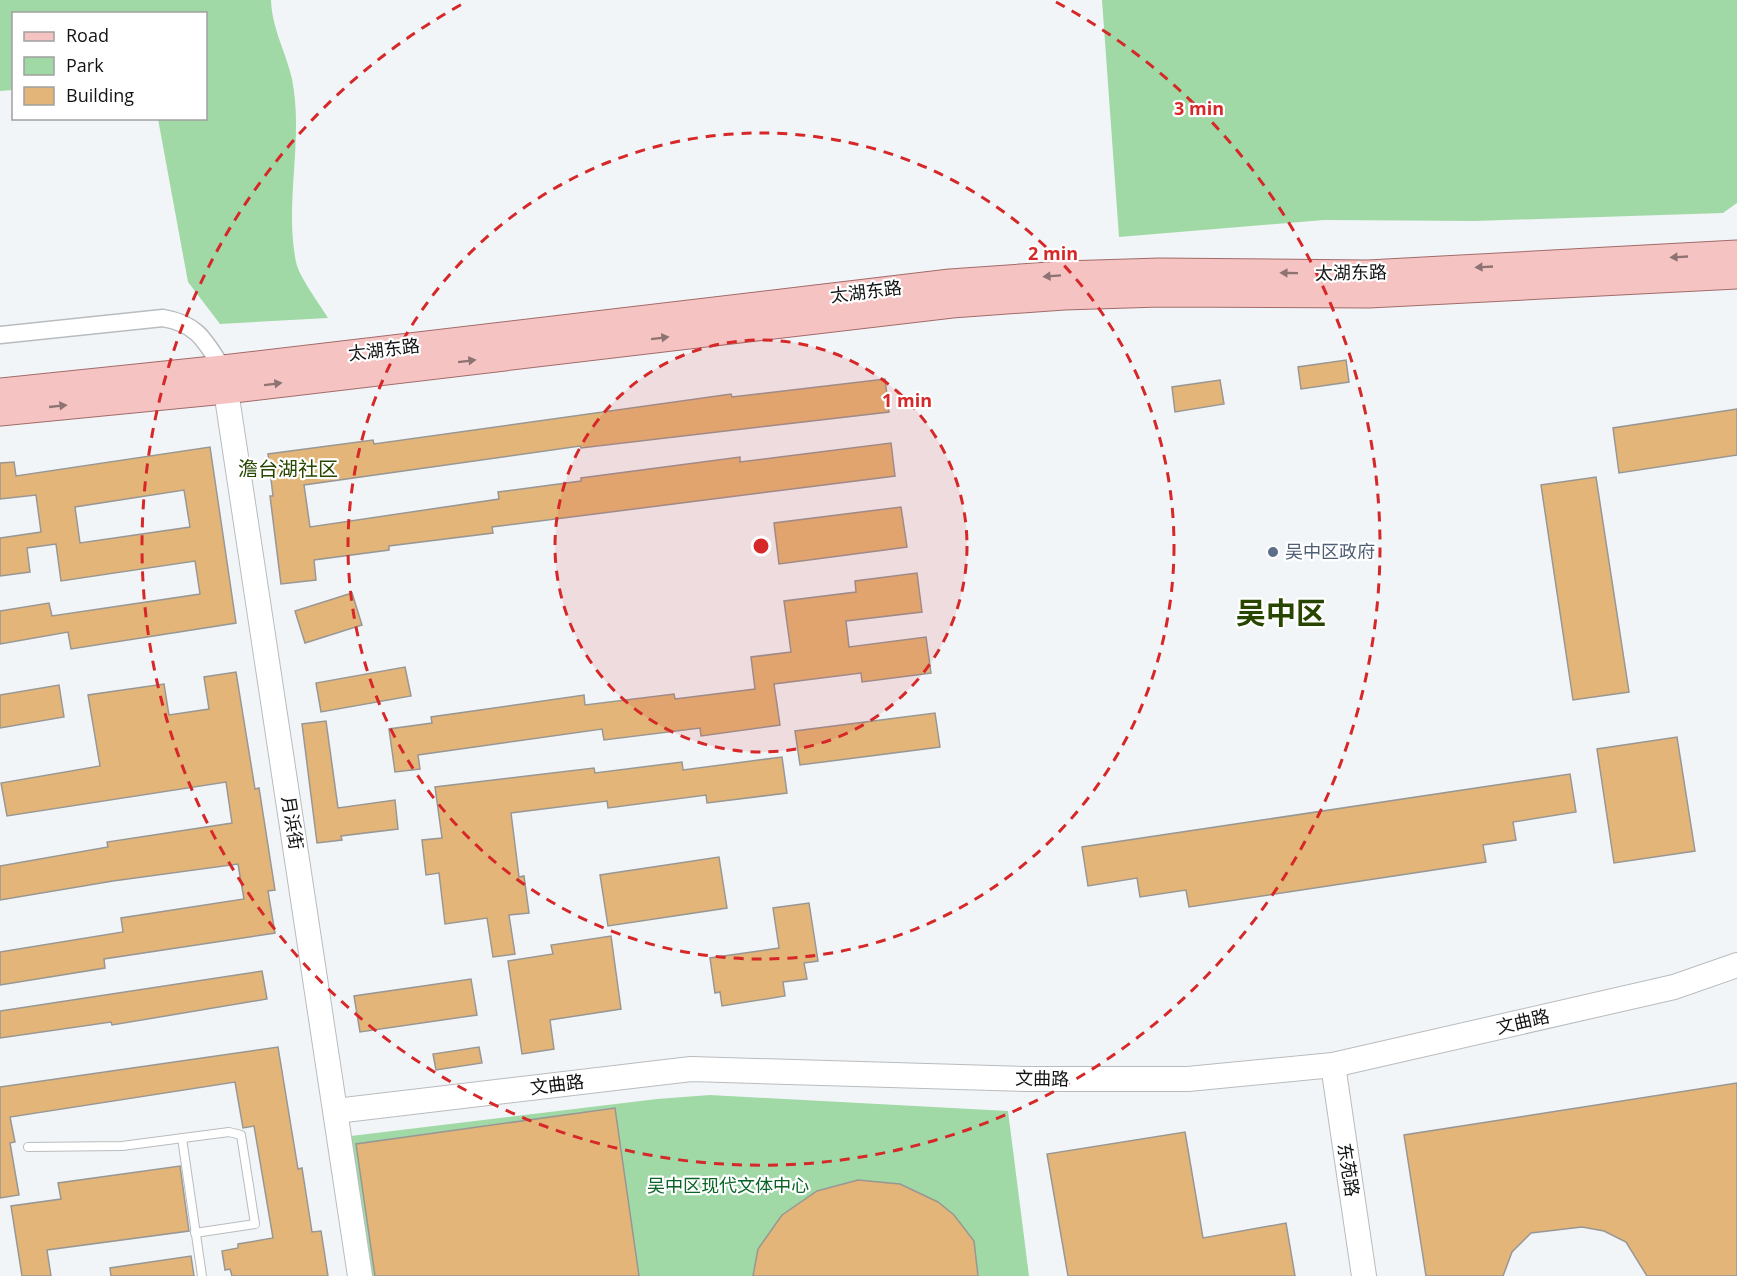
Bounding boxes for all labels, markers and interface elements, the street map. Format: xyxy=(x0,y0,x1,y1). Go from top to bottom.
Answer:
legend xyxy=(12,12,207,120)
text: Road xyxy=(66,23,109,47)
text: Park xyxy=(66,53,104,77)
text: Building xyxy=(66,83,134,107)
text: 3 min xyxy=(1174,96,1224,120)
text: 2 min xyxy=(1028,241,1078,265)
one-way arrow xyxy=(1669,252,1688,262)
street label: 太湖东路 xyxy=(1315,259,1387,285)
one-way arrow xyxy=(1474,263,1493,272)
one-way arrow xyxy=(1280,268,1299,278)
one-way arrow xyxy=(1043,271,1062,281)
street label: 太湖东路 xyxy=(829,275,903,307)
street label: 太湖东路 xyxy=(347,333,421,365)
one-way arrow xyxy=(651,333,670,343)
one-way arrow xyxy=(457,356,476,366)
one-way arrow xyxy=(264,379,283,389)
text: 1 min xyxy=(882,388,932,412)
one-way arrow xyxy=(49,401,68,411)
district label: 澹台湖社区 xyxy=(238,455,338,482)
centre of rings xyxy=(751,536,771,556)
place label: 吴中区政府 xyxy=(1285,539,1375,563)
marker: 吴中区政府 xyxy=(1266,545,1280,559)
district label: 吴中区 xyxy=(1236,592,1326,633)
street label: 月浜街 xyxy=(277,794,309,851)
street label: 文曲路 xyxy=(1494,1003,1552,1039)
street label: 文曲路 xyxy=(1015,1066,1069,1090)
street label: 文曲路 xyxy=(529,1069,585,1099)
street label: 东苑路 xyxy=(1333,1141,1365,1198)
park label: 吴中区现代文体中心 xyxy=(647,1173,809,1197)

